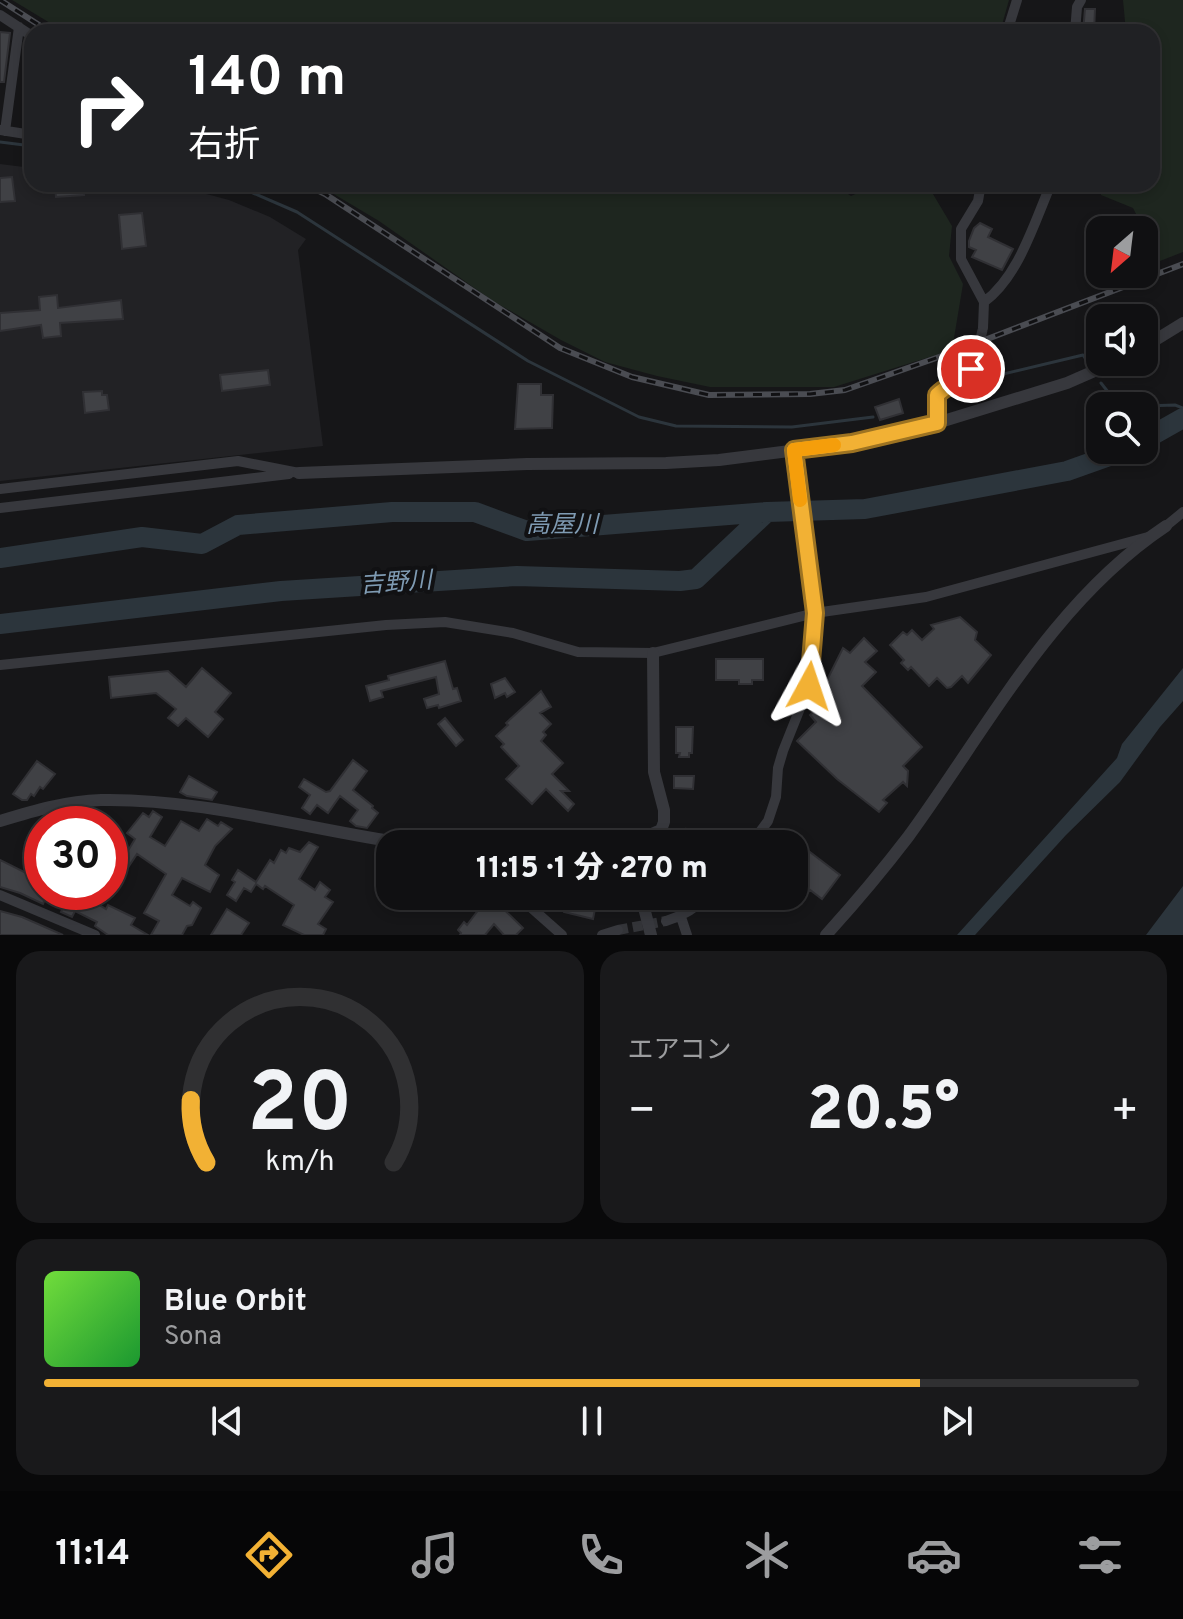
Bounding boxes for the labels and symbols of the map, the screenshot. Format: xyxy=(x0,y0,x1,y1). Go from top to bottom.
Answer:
north arrow xyxy=(1086,216,1158,288)
pin xyxy=(937,335,1005,403)
water label: 高屋川 xyxy=(526,511,601,541)
water label: 吉野川 xyxy=(359,566,436,601)
position arrow xyxy=(767,644,851,728)
speed limit sign: 30 xyxy=(24,806,128,910)

